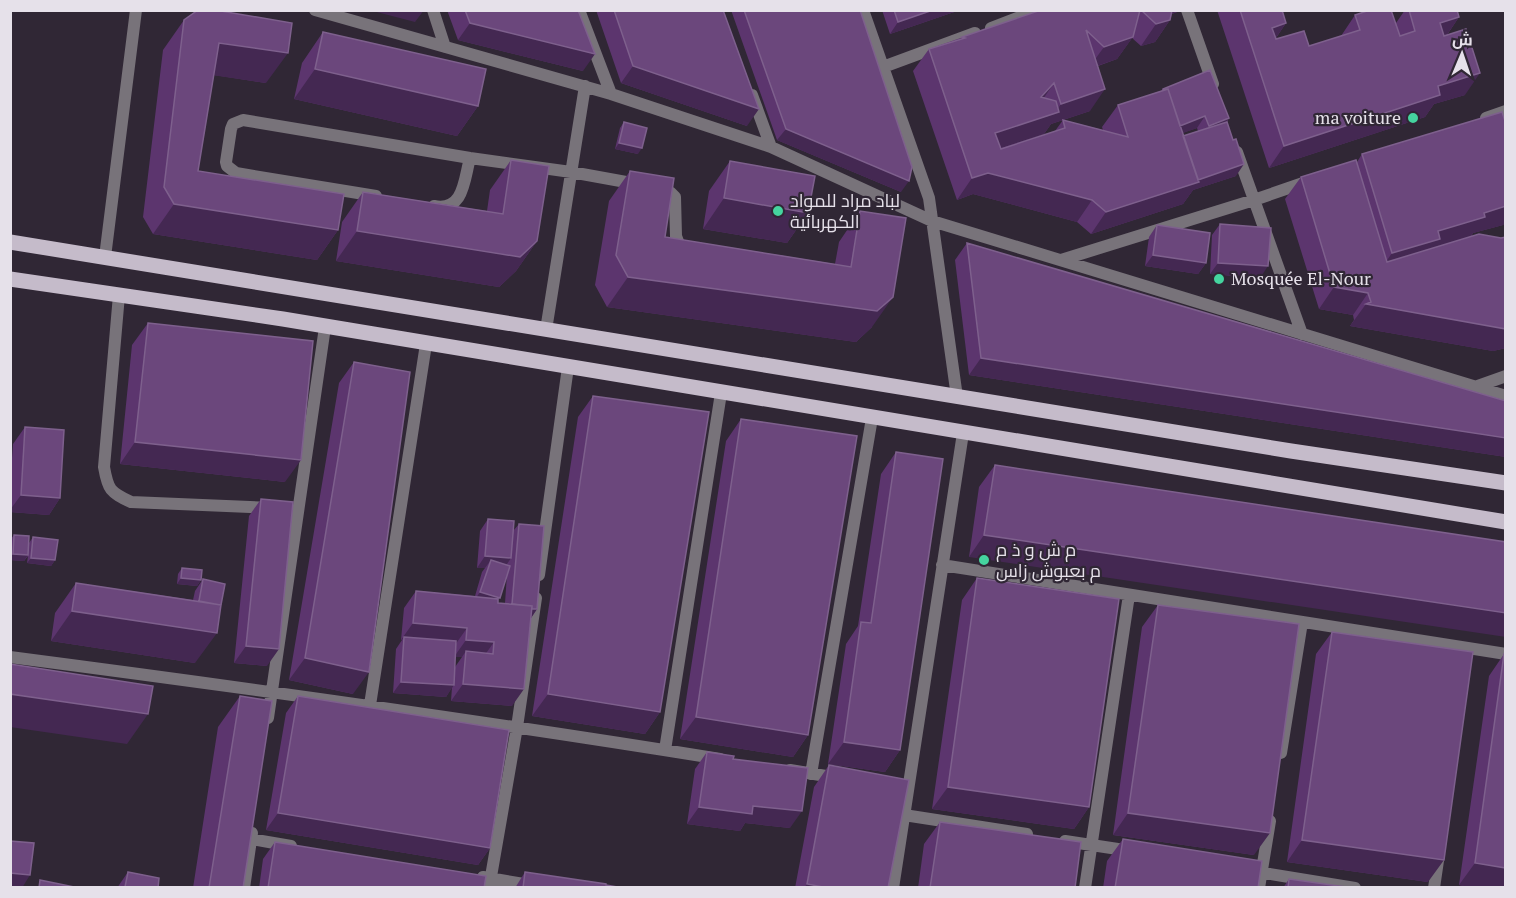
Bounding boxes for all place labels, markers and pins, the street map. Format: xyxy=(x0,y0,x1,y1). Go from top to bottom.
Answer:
place label: ma voiture xyxy=(1315,105,1401,129)
marker: ma voiture xyxy=(1406,111,1420,125)
place label: لباد مراد للمواد الكهربائية xyxy=(790,188,900,233)
marker: لباد مراد للمواد الكهربائية xyxy=(771,204,785,218)
place label: Mosquée El-Nour xyxy=(1231,266,1371,290)
marker: Mosquée El-Nour xyxy=(1212,272,1226,286)
place label: م ش و ذ م م بعبوش زاس xyxy=(996,537,1101,583)
marker: م ش و ذ م م بعبوش زاس xyxy=(977,553,991,567)

